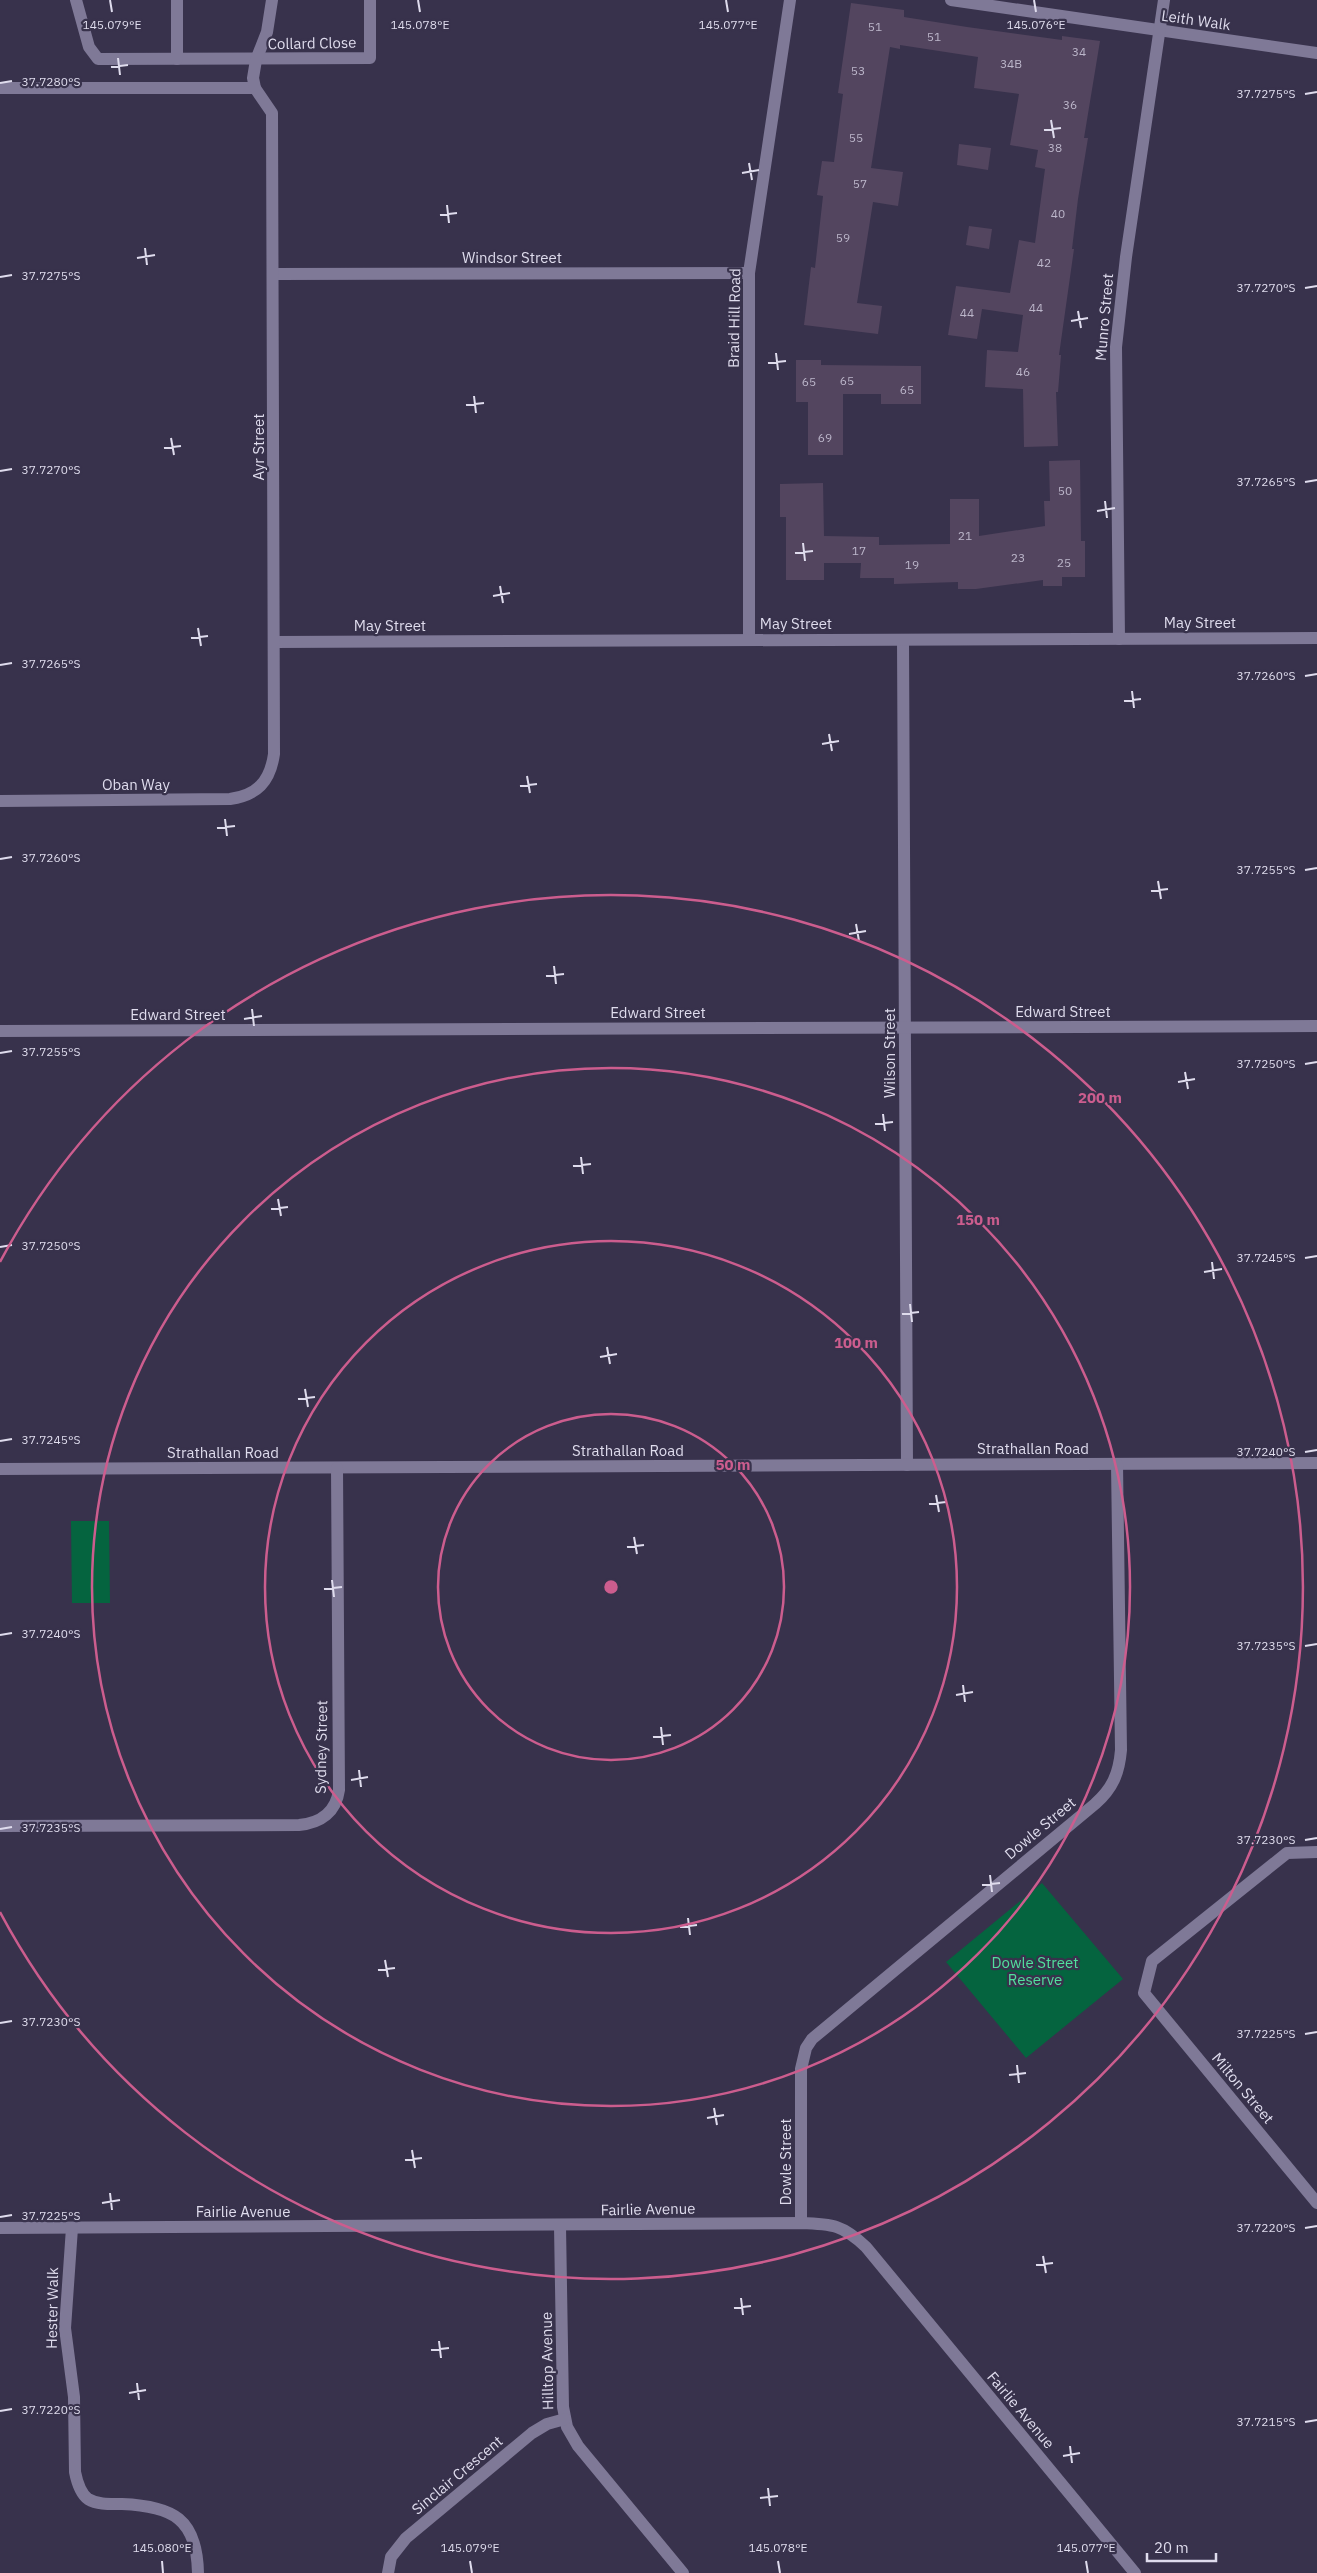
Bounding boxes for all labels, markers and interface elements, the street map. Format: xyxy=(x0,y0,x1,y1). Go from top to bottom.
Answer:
street label: Leith Walk xyxy=(1160,6,1232,34)
text: 145.079°E xyxy=(82,17,142,32)
text: 145.078°E xyxy=(390,17,450,32)
text: 145.077°E xyxy=(698,17,758,32)
text: 145.076°E xyxy=(1006,17,1066,32)
house number: 51 xyxy=(868,19,882,34)
house number: 51 xyxy=(927,29,941,44)
street label: Collard Close xyxy=(267,33,357,53)
house number: 34 xyxy=(1072,44,1086,59)
house number: 34B xyxy=(1000,56,1022,71)
house number: 53 xyxy=(851,63,865,78)
text: 37.7280°S xyxy=(21,74,81,89)
text: 37.7275°S xyxy=(1236,86,1296,101)
house number: 36 xyxy=(1063,97,1077,112)
house number: 55 xyxy=(849,130,863,145)
house number: 38 xyxy=(1048,140,1062,155)
house number: 57 xyxy=(853,176,867,191)
house number: 40 xyxy=(1051,206,1065,221)
house number: 59 xyxy=(836,230,850,245)
street label: Windsor Street xyxy=(462,248,562,267)
house number: 42 xyxy=(1037,255,1051,270)
text: 37.7275°S xyxy=(21,268,81,283)
street label: Braid Hill Road xyxy=(724,268,744,368)
street label: Munro Street xyxy=(1091,272,1117,362)
text: 37.7270°S xyxy=(1236,280,1296,295)
house number: 44 xyxy=(1029,300,1043,315)
house number: 44 xyxy=(960,305,974,320)
house number: 46 xyxy=(1016,364,1030,379)
house number: 65 xyxy=(840,373,854,388)
house number: 65 xyxy=(802,374,816,389)
house number: 65 xyxy=(900,382,914,397)
street label: Ayr Street xyxy=(249,413,268,481)
house number: 69 xyxy=(818,430,832,445)
text: 37.7270°S xyxy=(21,462,81,477)
text: 37.7265°S xyxy=(1236,474,1296,489)
house number: 50 xyxy=(1058,483,1072,498)
house number: 21 xyxy=(958,528,972,543)
house number: 17 xyxy=(852,543,866,558)
house number: 23 xyxy=(1011,550,1025,565)
house number: 25 xyxy=(1057,555,1071,570)
house number: 19 xyxy=(905,557,919,572)
street label: May Street xyxy=(1164,613,1236,632)
street label: May Street xyxy=(760,614,832,633)
street label: May Street xyxy=(354,616,426,635)
text: 37.7265°S xyxy=(21,656,81,671)
text: 37.7260°S xyxy=(1236,668,1296,683)
street label: Oban Way xyxy=(102,775,171,794)
text: 37.7260°S xyxy=(21,850,81,865)
text: 37.7255°S xyxy=(1236,862,1296,877)
street label: Edward Street xyxy=(1015,1002,1111,1021)
street label: Edward Street xyxy=(610,1003,706,1022)
street label: Edward Street xyxy=(130,1005,226,1024)
street label: Wilson Street xyxy=(880,1008,899,1098)
text: 37.7255°S xyxy=(21,1044,81,1059)
text: 37.7250°S xyxy=(1236,1056,1296,1071)
text: 200 m xyxy=(1078,1088,1122,1107)
text: 150 m xyxy=(956,1210,1000,1229)
text: 37.7250°S xyxy=(21,1238,81,1253)
text: 37.7245°S xyxy=(1236,1250,1296,1265)
text: 100 m xyxy=(834,1333,878,1352)
text: 37.7245°S xyxy=(21,1432,81,1447)
street label: Strathallan Road xyxy=(977,1439,1089,1458)
street label: Strathallan Road xyxy=(572,1441,684,1460)
street label: Strathallan Road xyxy=(167,1443,279,1462)
text: 37.7240°S xyxy=(1236,1444,1296,1459)
text: 50 m xyxy=(716,1455,750,1474)
centre of rings xyxy=(602,1578,620,1596)
text: 37.7240°S xyxy=(21,1626,81,1641)
text: 37.7235°S xyxy=(1236,1638,1296,1653)
street label: Sydney Street xyxy=(311,1700,331,1794)
street label: Dowle Street xyxy=(1001,1793,1079,1863)
text: 37.7235°S xyxy=(21,1820,81,1835)
text: 37.7230°S xyxy=(1236,1832,1296,1847)
park label: Dowle Street Reserve xyxy=(992,1953,1078,1989)
text: 37.7230°S xyxy=(21,2014,81,2029)
text: 37.7225°S xyxy=(1236,2026,1296,2041)
street label: Milton Street xyxy=(1208,2049,1278,2127)
street label: Dowle Street xyxy=(776,2119,795,2205)
street label: Fairlie Avenue xyxy=(600,2199,696,2219)
street label: Fairlie Avenue xyxy=(196,2202,290,2221)
text: 37.7225°S xyxy=(21,2208,81,2223)
text: 37.7220°S xyxy=(1236,2220,1296,2235)
street label: Hester Walk xyxy=(42,2267,62,2349)
street label: Hilltop Avenue xyxy=(537,2312,557,2410)
street label: Fairlie Avenue xyxy=(983,2368,1059,2452)
text: 37.7220°S xyxy=(21,2402,81,2417)
text: 37.7215°S xyxy=(1236,2414,1296,2429)
street label: Sinclair Crescent xyxy=(408,2431,506,2519)
scale bar xyxy=(1147,2530,1216,2562)
text: 20 m xyxy=(1154,2538,1189,2557)
text: 145.080°E xyxy=(132,2540,192,2555)
text: 145.079°E xyxy=(440,2540,500,2555)
text: 145.078°E xyxy=(748,2540,808,2555)
text: 145.077°E xyxy=(1056,2540,1116,2555)

